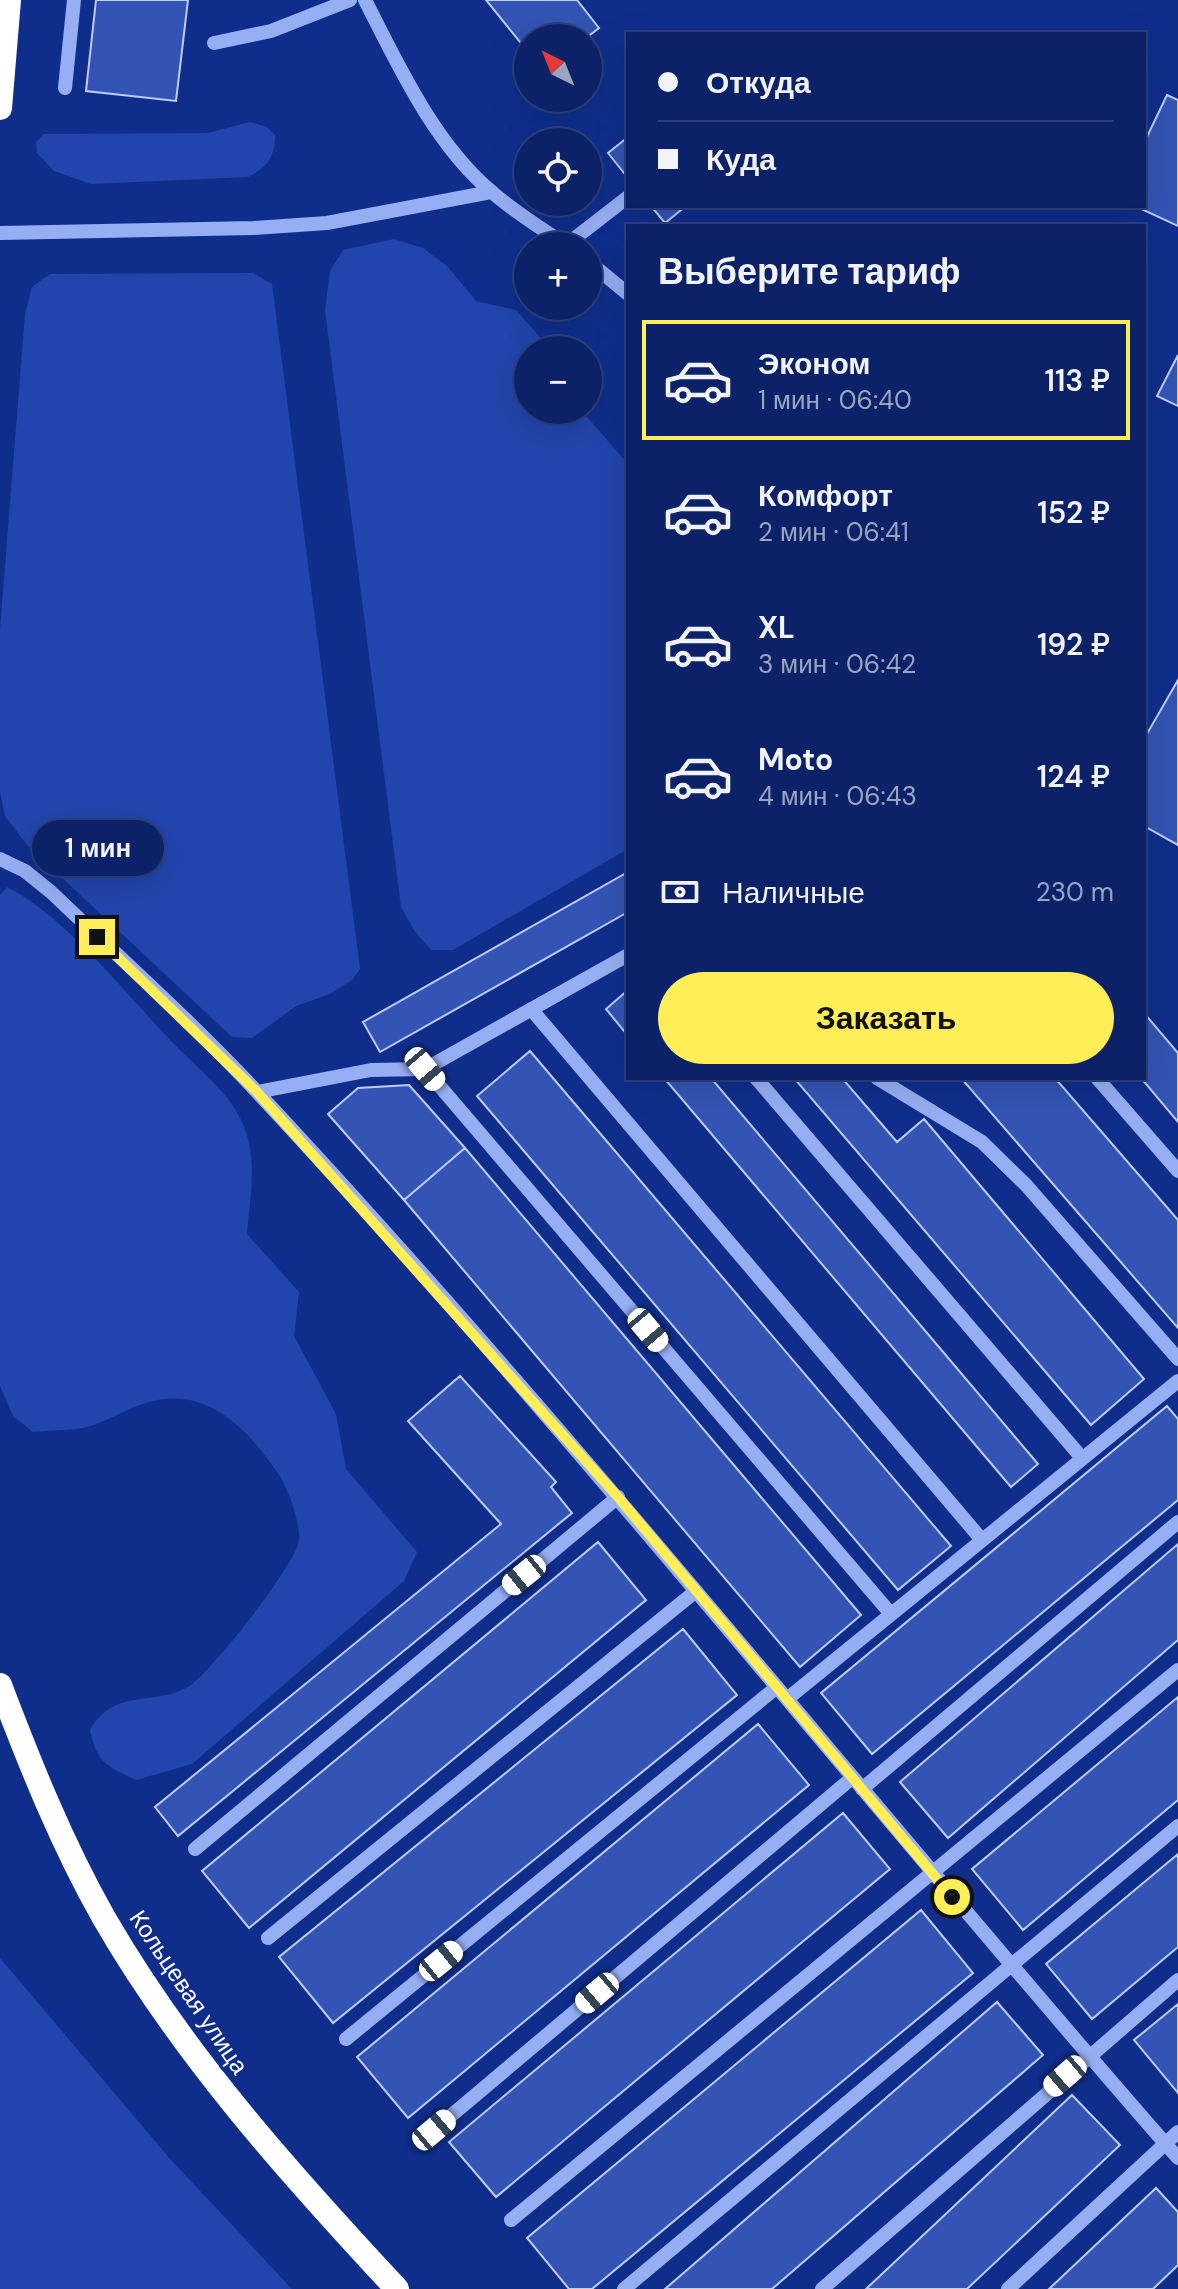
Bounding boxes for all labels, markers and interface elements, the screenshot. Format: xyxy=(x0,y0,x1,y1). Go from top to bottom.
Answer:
north arrow xyxy=(514,24,602,112)
map controls xyxy=(514,24,602,424)
text: Откуда xyxy=(706,63,811,102)
button: locate xyxy=(514,128,602,216)
text: Куда xyxy=(706,140,776,179)
button: + xyxy=(514,232,602,320)
text: Выберите тариф xyxy=(658,248,961,295)
button: − xyxy=(514,336,602,424)
icon: car xyxy=(662,344,734,416)
text: Эконом xyxy=(758,344,871,383)
text: 113 ₽ xyxy=(1044,361,1110,400)
text: 1 мин · 06:40 xyxy=(758,383,912,417)
icon: car xyxy=(662,476,734,548)
text: Комфорт xyxy=(758,476,893,515)
text: 152 ₽ xyxy=(1037,493,1110,532)
text: 2 мин · 06:41 xyxy=(758,515,909,549)
icon: car xyxy=(662,608,734,680)
text: XL xyxy=(758,608,795,647)
text: 192 ₽ xyxy=(1037,625,1110,664)
text: 3 мин · 06:42 xyxy=(758,647,916,681)
icon: car xyxy=(662,740,734,812)
text: Moto xyxy=(758,740,833,779)
text: 124 ₽ xyxy=(1037,757,1110,796)
text: 4 мин · 06:43 xyxy=(758,779,917,813)
callout: 1 мин xyxy=(31,821,163,877)
text: 1 мин xyxy=(65,831,131,865)
icon: cash xyxy=(658,870,702,914)
text: Наличные xyxy=(722,873,865,912)
text: 230 m xyxy=(1036,875,1114,909)
route end xyxy=(79,919,115,955)
button: Заказать xyxy=(658,972,1114,1064)
car xyxy=(400,1043,450,1095)
car xyxy=(623,1304,673,1356)
car xyxy=(498,1551,550,1599)
route start xyxy=(934,1879,970,1915)
street label: Кольцевая улица xyxy=(123,1904,256,2081)
car xyxy=(415,1937,467,1985)
car xyxy=(571,1968,623,2018)
car xyxy=(1039,2051,1091,2101)
car xyxy=(408,2105,460,2155)

